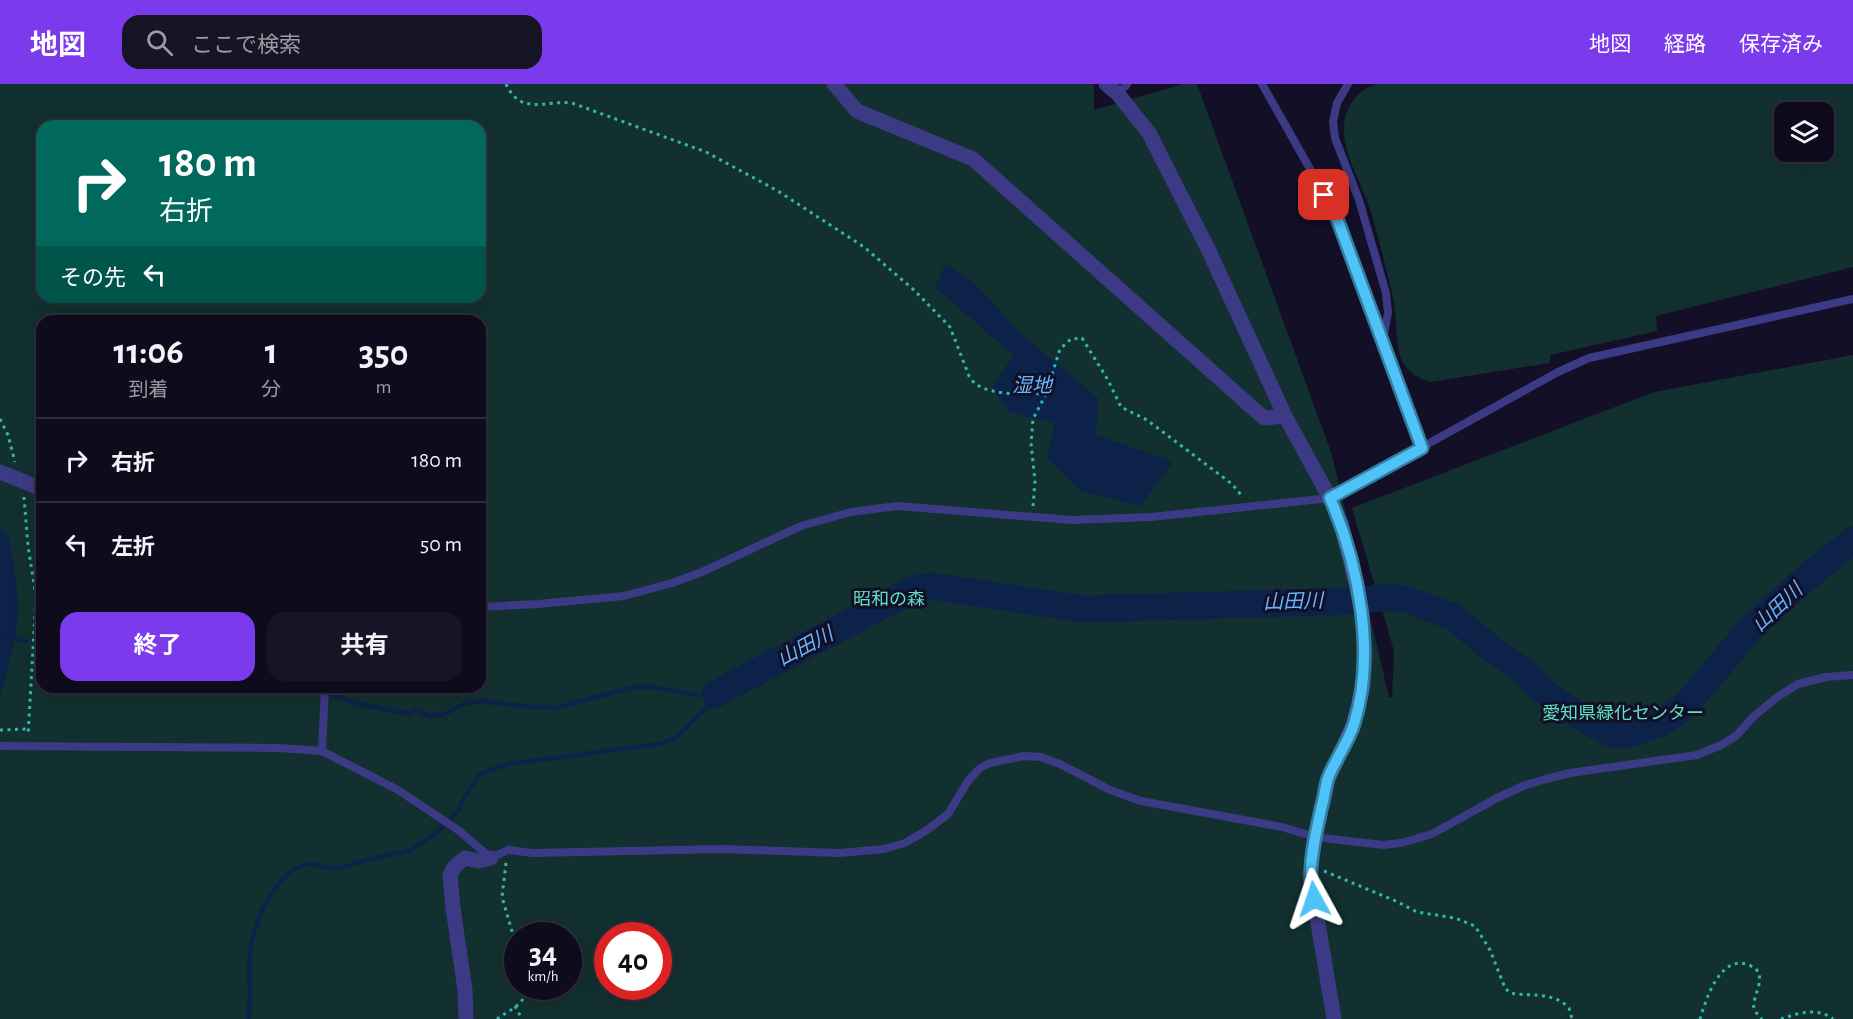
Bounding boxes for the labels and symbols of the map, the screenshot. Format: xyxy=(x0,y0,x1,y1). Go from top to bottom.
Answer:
pin xyxy=(1298,169,1349,220)
water label: 湿地 xyxy=(1012,375,1054,396)
water label: 山田川 xyxy=(1748,578,1808,636)
park label: 昭和の森 xyxy=(853,589,925,609)
water label: 山田川 xyxy=(1263,590,1325,613)
water label: 山田川 xyxy=(774,622,838,670)
park label: 愛知県緑化センター xyxy=(1542,703,1704,723)
position arrow xyxy=(1282,867,1346,931)
speed limit sign: 40 xyxy=(594,922,672,1000)

